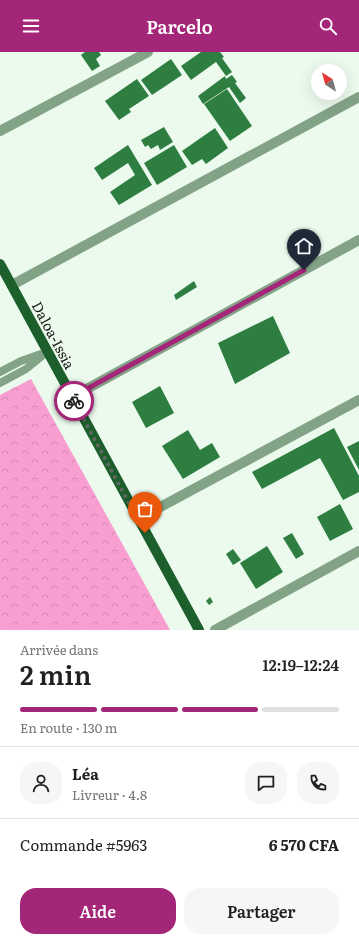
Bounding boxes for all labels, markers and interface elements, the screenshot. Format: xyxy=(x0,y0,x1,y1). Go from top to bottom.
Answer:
text: Parcelo xyxy=(146,13,213,40)
icon: menu xyxy=(20,15,42,37)
icon: search xyxy=(317,15,339,37)
north arrow xyxy=(311,64,347,100)
map controls xyxy=(311,64,347,100)
pin xyxy=(287,229,321,270)
icon: home xyxy=(293,235,315,257)
street label: Daloa-Issia xyxy=(28,298,80,373)
courier xyxy=(54,381,94,421)
icon: bike xyxy=(63,390,85,412)
pin xyxy=(128,492,162,533)
icon: bag xyxy=(134,498,156,520)
text: Arrivée dans xyxy=(20,640,98,659)
text: 12:19–12:24 xyxy=(263,653,339,676)
text: 2 min xyxy=(20,654,91,693)
text: En route · 130 m xyxy=(20,718,117,737)
button: person xyxy=(20,762,62,804)
text: Léa xyxy=(72,762,99,785)
button: chat xyxy=(245,762,287,804)
button: phone xyxy=(297,762,339,804)
text: Livreur · 4.8 xyxy=(72,785,147,804)
text: Commande #5963 xyxy=(20,833,147,856)
text: 6 570 CFA xyxy=(269,833,339,856)
button: Aide xyxy=(20,888,176,934)
button: Partager xyxy=(184,888,339,934)

